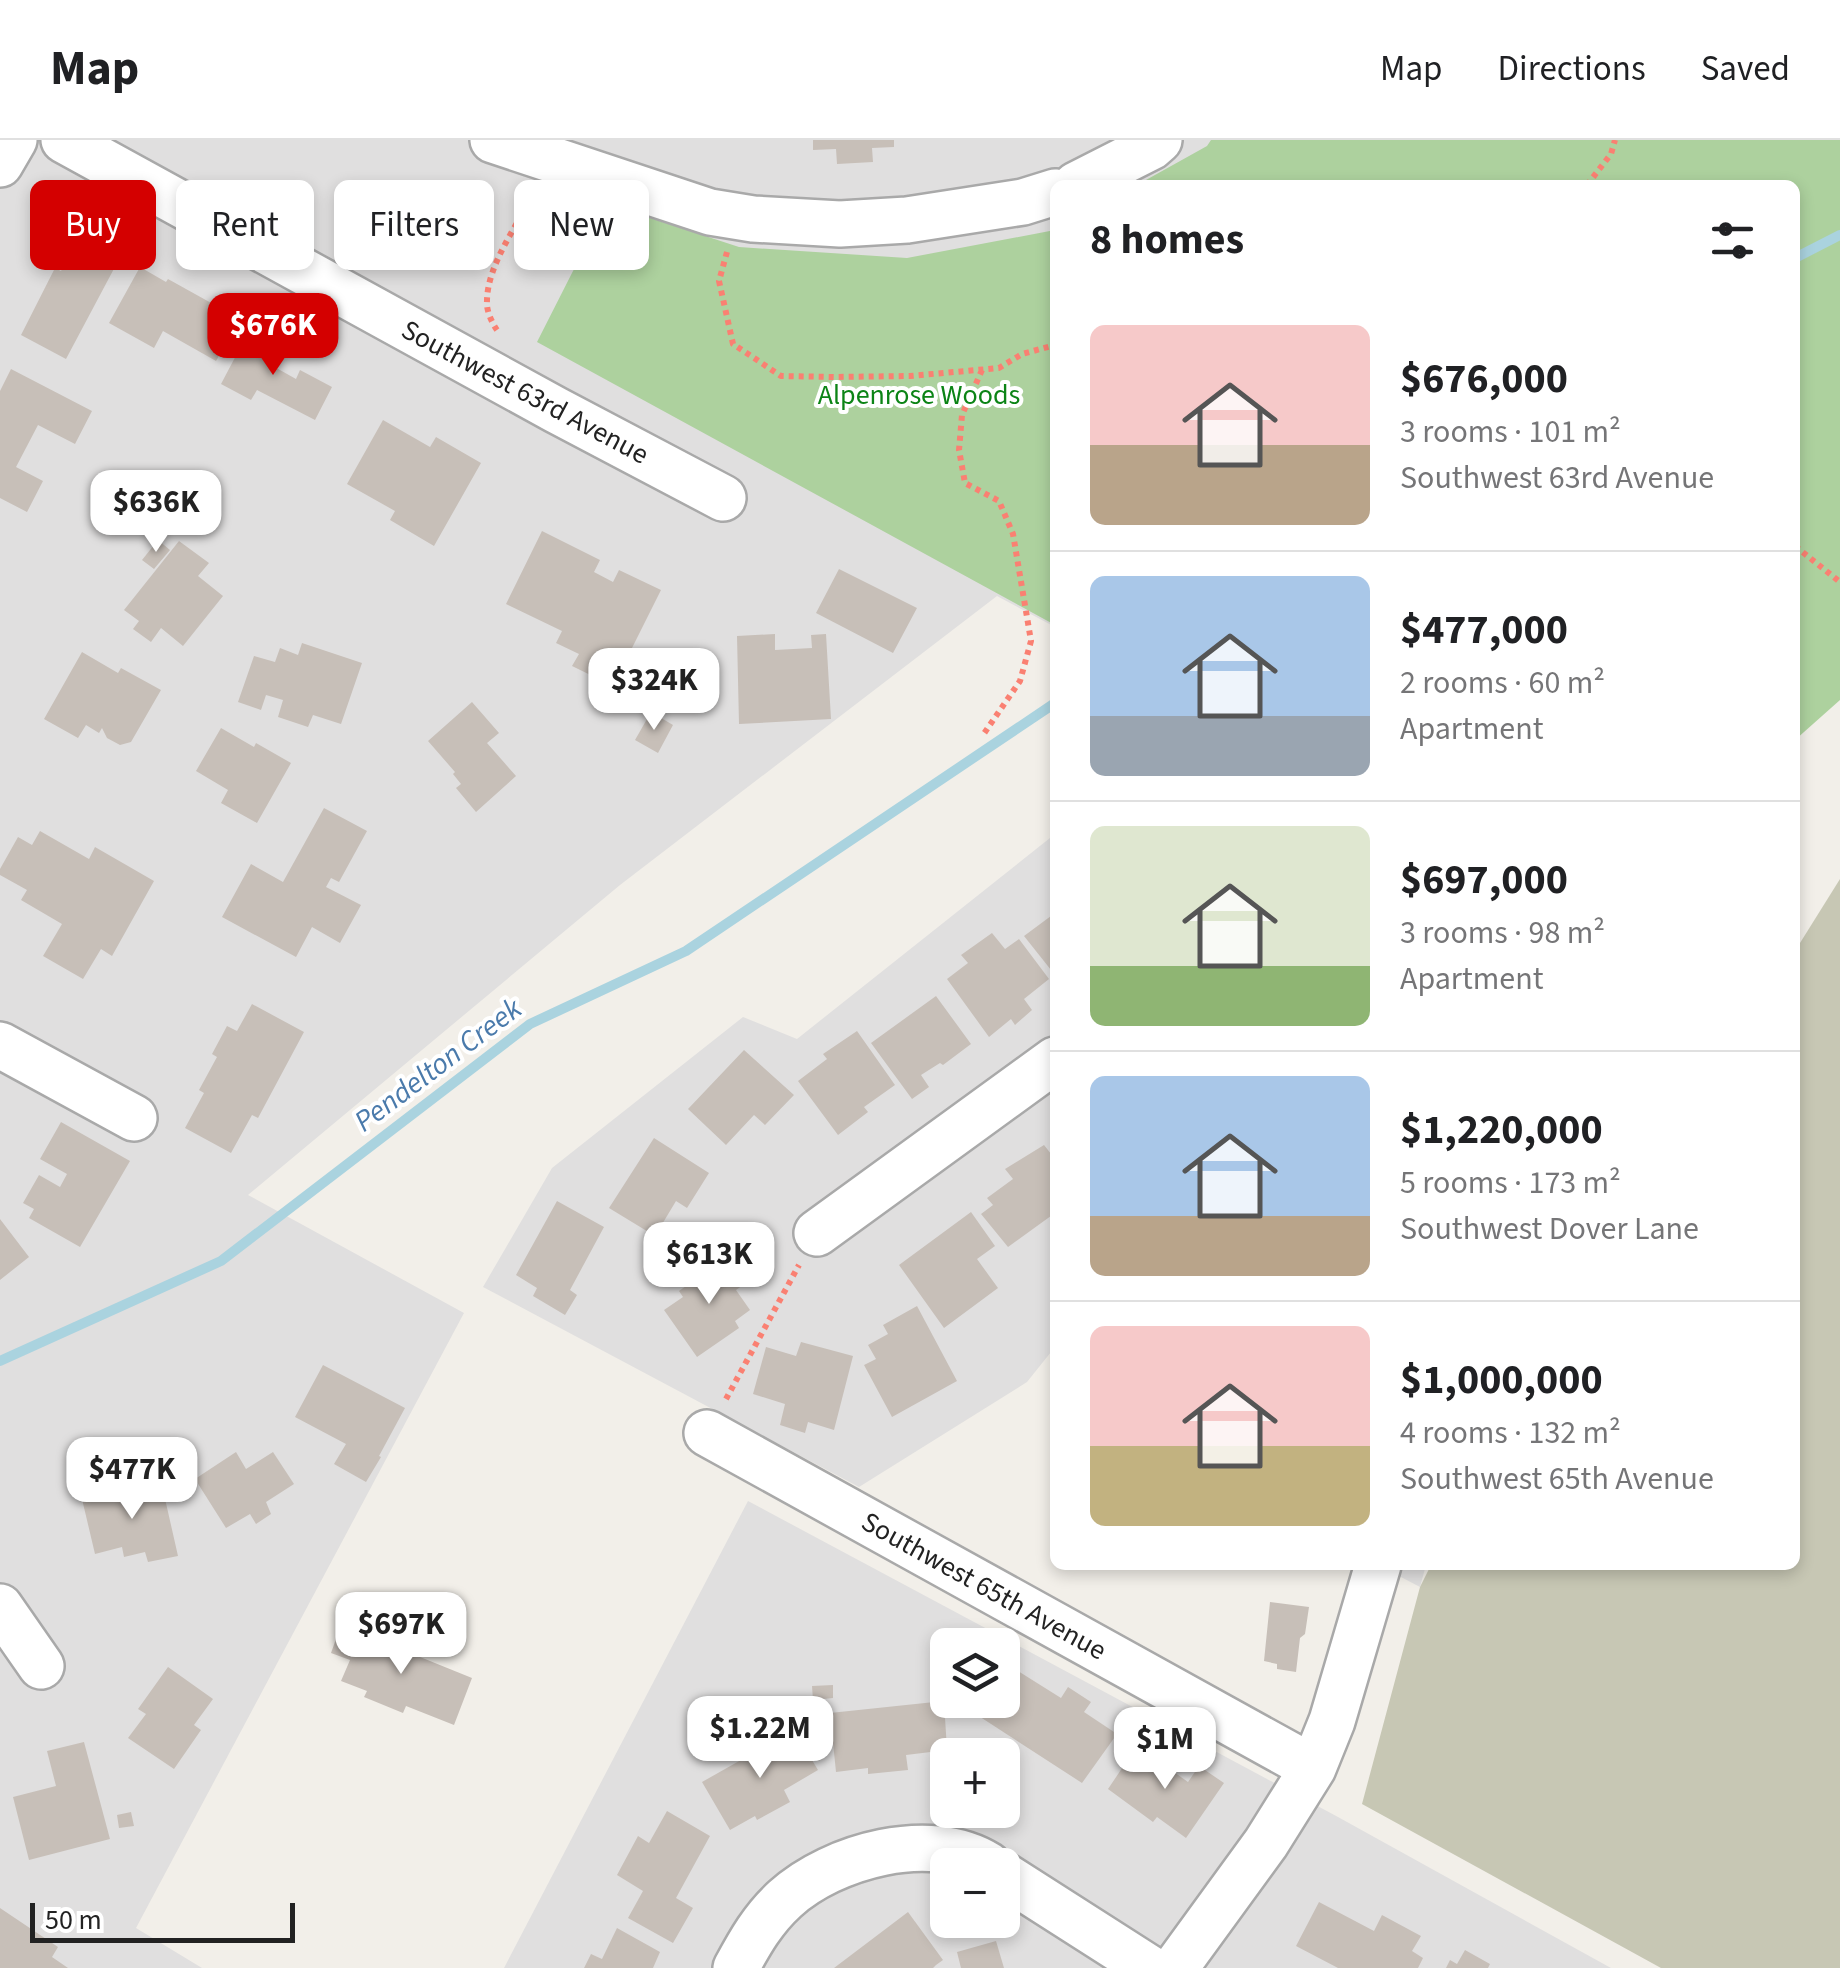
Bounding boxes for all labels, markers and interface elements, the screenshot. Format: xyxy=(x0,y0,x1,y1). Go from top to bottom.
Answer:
text: Map xyxy=(50,35,139,103)
text: Map xyxy=(1380,44,1443,94)
text: Directions xyxy=(1498,44,1646,94)
text: Saved xyxy=(1701,44,1790,94)
chip: Buy xyxy=(30,180,156,270)
chip: Rent xyxy=(176,180,314,270)
chip: Filters xyxy=(334,180,494,270)
chip: New xyxy=(514,180,649,270)
text: 8 homes xyxy=(1090,210,1244,270)
icon: filters xyxy=(1705,213,1760,268)
pin: $676K xyxy=(203,293,343,378)
text: $676K xyxy=(229,302,317,348)
street label: Southwest 63rd Avenue xyxy=(394,310,656,474)
text: $676,000 xyxy=(1400,349,1568,409)
icon: home xyxy=(1170,365,1290,485)
park label: Alpenrose Woods xyxy=(818,375,1020,415)
text: 3 rooms · 101 m² xyxy=(1400,409,1621,455)
text: Southwest 63rd Avenue xyxy=(1400,455,1714,501)
pin: $636K xyxy=(86,470,226,555)
text: $636K xyxy=(112,479,200,525)
text: $477,000 xyxy=(1400,600,1568,660)
icon: home xyxy=(1170,616,1290,736)
pin: $324K xyxy=(584,648,724,733)
text: $324K xyxy=(610,657,698,703)
text: 2 rooms · 60 m² xyxy=(1400,660,1605,706)
text: Apartment xyxy=(1400,706,1543,752)
text: $697,000 xyxy=(1400,850,1568,910)
icon: home xyxy=(1170,866,1290,986)
text: 3 rooms · 98 m² xyxy=(1400,910,1605,956)
text: Apartment xyxy=(1400,956,1543,1002)
water label: Pendelton Creek xyxy=(345,987,531,1142)
text: $1,220,000 xyxy=(1400,1100,1603,1160)
icon: home xyxy=(1170,1116,1290,1236)
text: 5 rooms · 173 m² xyxy=(1400,1160,1621,1206)
text: Southwest Dover Lane xyxy=(1400,1206,1699,1252)
pin: $613K xyxy=(639,1222,779,1307)
text: $613K xyxy=(665,1231,753,1277)
text: $1,000,000 xyxy=(1400,1350,1603,1410)
icon: home xyxy=(1170,1366,1290,1486)
text: 4 rooms · 132 m² xyxy=(1400,1410,1621,1456)
pin: $477K xyxy=(62,1437,202,1522)
text: $477K xyxy=(88,1446,176,1492)
text: Southwest 65th Avenue xyxy=(1400,1456,1714,1502)
street label: Southwest 65th Avenue xyxy=(854,1502,1114,1670)
pin: $697K xyxy=(331,1592,471,1677)
text: $697K xyxy=(357,1601,445,1647)
map controls xyxy=(930,1628,1020,1938)
button: layers xyxy=(930,1628,1020,1718)
pin: $1.22M xyxy=(679,1696,841,1781)
text: $1.22M xyxy=(709,1705,811,1751)
pin: $1M xyxy=(1117,1707,1213,1792)
text: $1M xyxy=(1136,1716,1194,1762)
button: + xyxy=(930,1738,1020,1828)
button: − xyxy=(930,1848,1020,1938)
scale bar xyxy=(30,1898,295,1942)
text: 50 m xyxy=(45,1900,102,1940)

